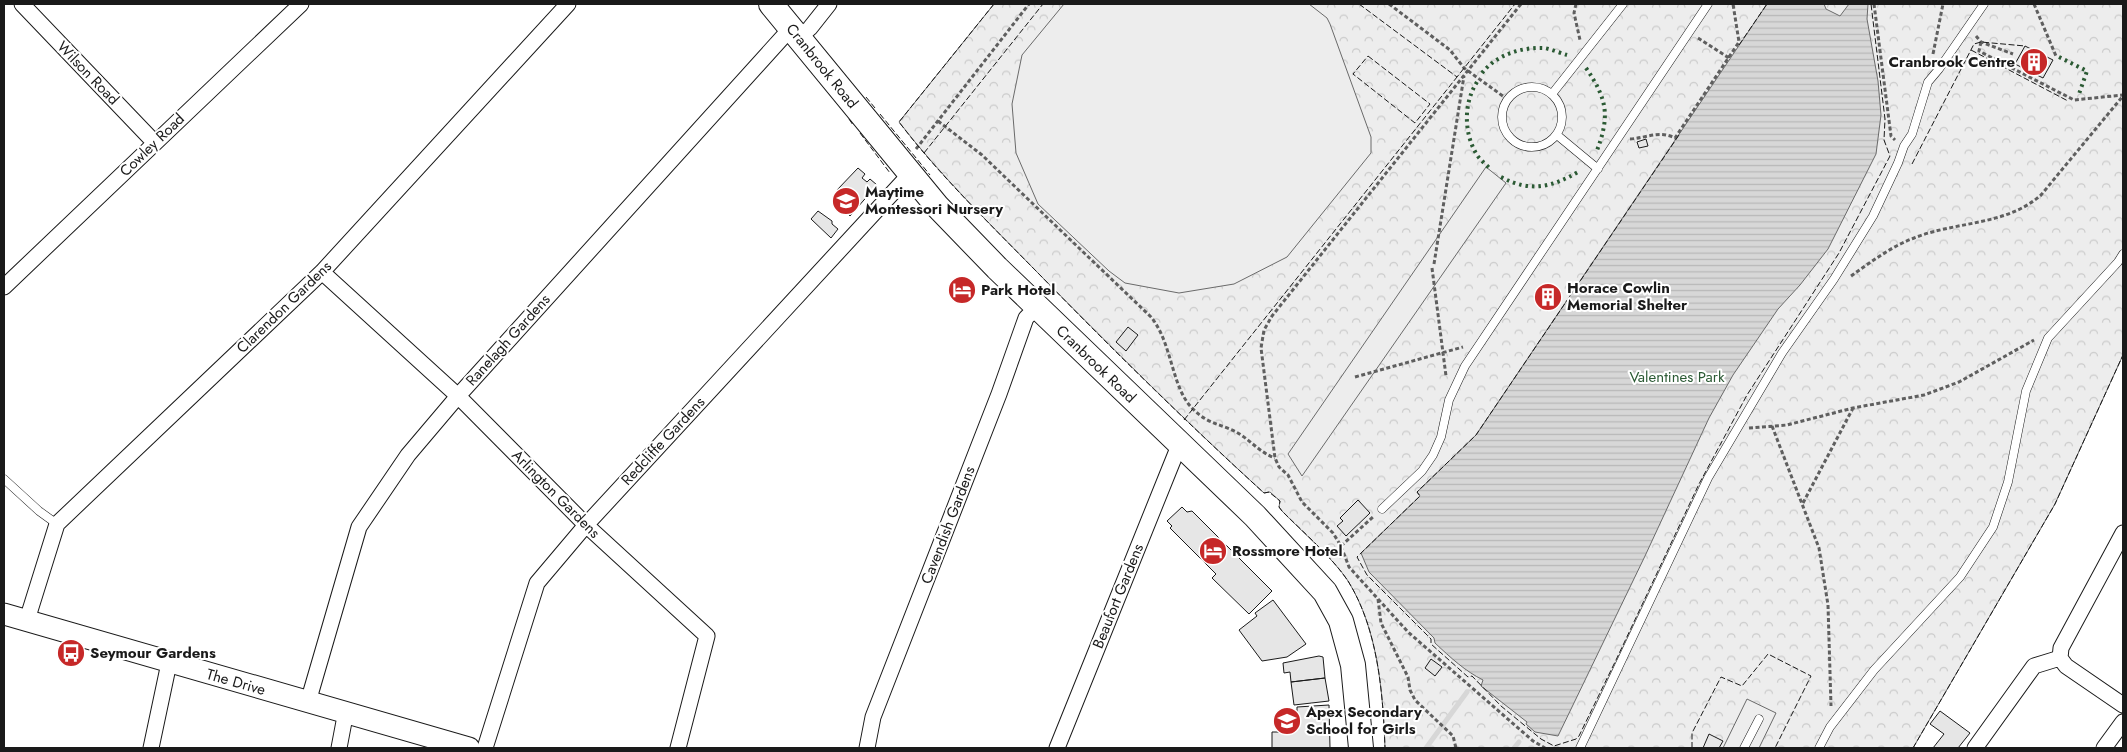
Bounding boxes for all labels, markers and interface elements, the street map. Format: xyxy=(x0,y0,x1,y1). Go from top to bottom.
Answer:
street label: Cranbrook Road xyxy=(781,19,863,113)
street label: Wilson Road xyxy=(52,36,124,110)
building icon: Cranbrook Centre xyxy=(2019,47,2049,77)
place label: Cranbrook Centre xyxy=(1889,51,2015,73)
street label: Cowley Road xyxy=(115,108,189,182)
place label: Maytime Montessori Nursery xyxy=(865,181,1003,220)
school or university icon: Maytime Montessori Nursery xyxy=(831,186,861,216)
street label: Clarendon Gardens xyxy=(231,256,337,358)
hotel icon: Park Hotel xyxy=(947,275,977,305)
place label: Horace Cowlin Memorial Shelter xyxy=(1567,277,1688,316)
place label: Park Hotel xyxy=(981,279,1055,301)
building icon: Horace Cowlin Memorial Shelter xyxy=(1533,282,1563,312)
street label: Ranelagh Gardens xyxy=(461,289,555,391)
street label: Cranbrook Road xyxy=(1051,320,1141,408)
park label: Valentines Park xyxy=(1629,366,1725,388)
street label: Redcliffe Gardens xyxy=(616,392,710,490)
street label: Arlington Gardens xyxy=(507,445,605,543)
street label: Cavendish Gardens xyxy=(915,463,981,587)
hotel icon: Rossmore Hotel xyxy=(1198,536,1228,566)
street label: Beaufort Gardens xyxy=(1087,540,1149,652)
place label: Rossmore Hotel xyxy=(1232,540,1342,562)
bus stop icon: Seymour Gardens xyxy=(56,638,86,668)
place label: Seymour Gardens xyxy=(90,642,216,664)
street label: The Drive xyxy=(204,663,268,701)
place label: Apex Secondary School for Girls xyxy=(1305,701,1422,740)
school or university icon: Apex Secondary School for Girls xyxy=(1272,706,1302,736)

